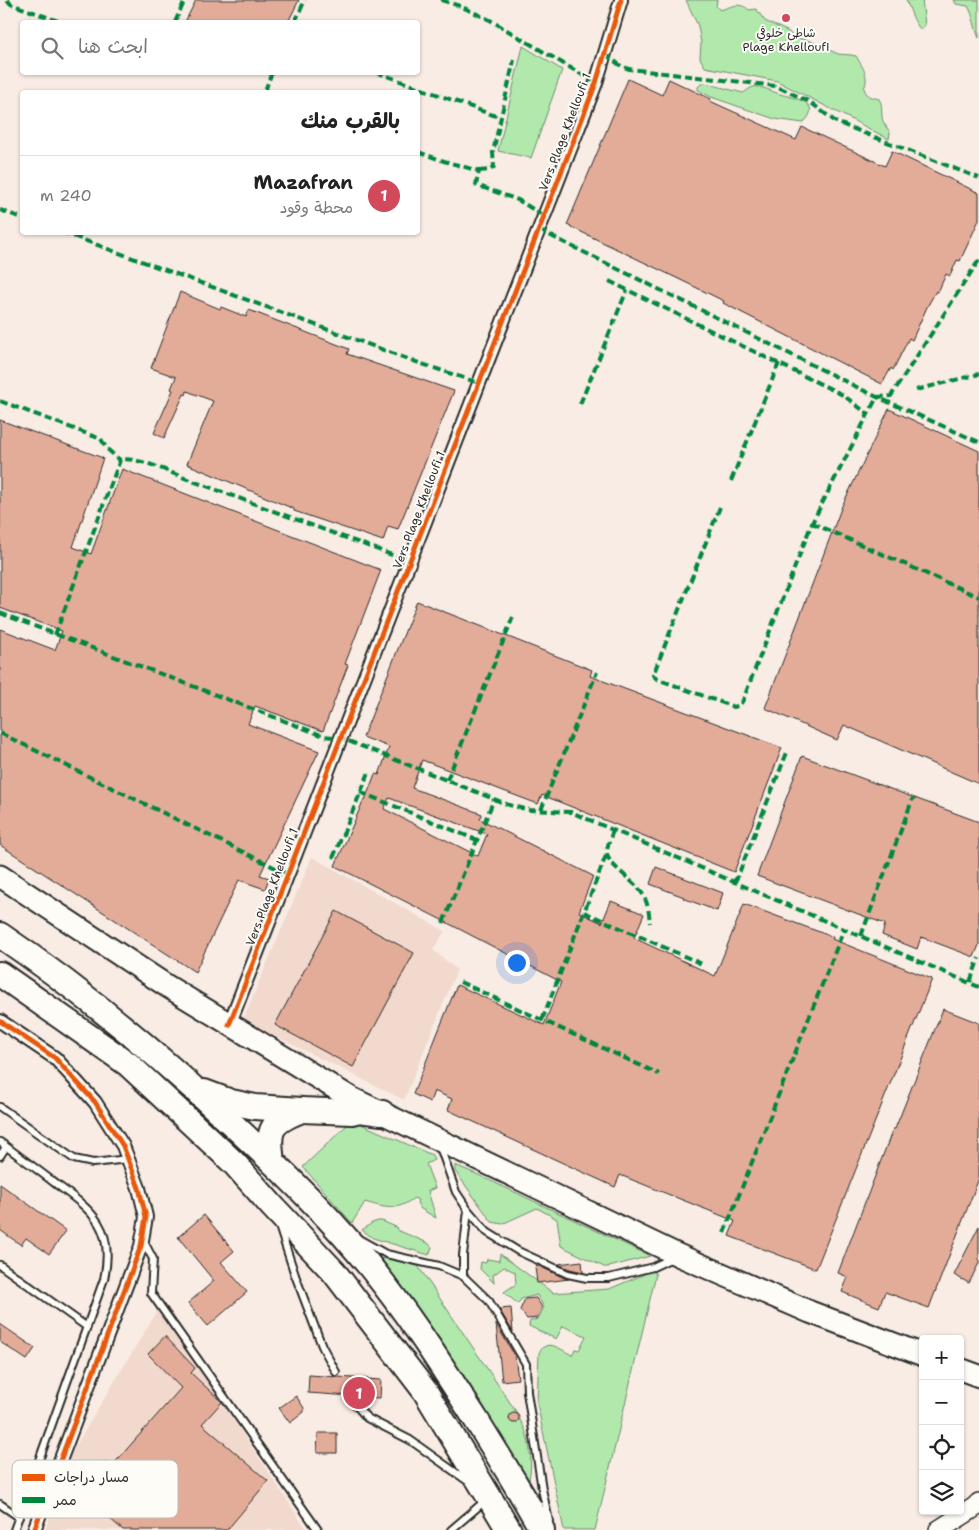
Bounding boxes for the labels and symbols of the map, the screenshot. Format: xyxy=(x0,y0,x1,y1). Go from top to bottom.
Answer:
marker: شاطئ خلوفي Plage Khelloufi xyxy=(780,12,792,24)
place label: شاطئ خلوفي Plage Khelloufi xyxy=(743,25,829,55)
street label: Vers Plage Khelloufi 1 xyxy=(535,71,595,193)
street label: Vers Plage Khelloufi 1 xyxy=(389,449,449,571)
street label: Vers Plage Khelloufi 1 xyxy=(242,826,302,948)
your location xyxy=(504,950,530,976)
pin: 1 xyxy=(343,1374,375,1412)
legend xyxy=(12,1460,178,1518)
text: مسار دراجات xyxy=(54,1468,129,1486)
text: ممر xyxy=(53,1491,77,1509)

